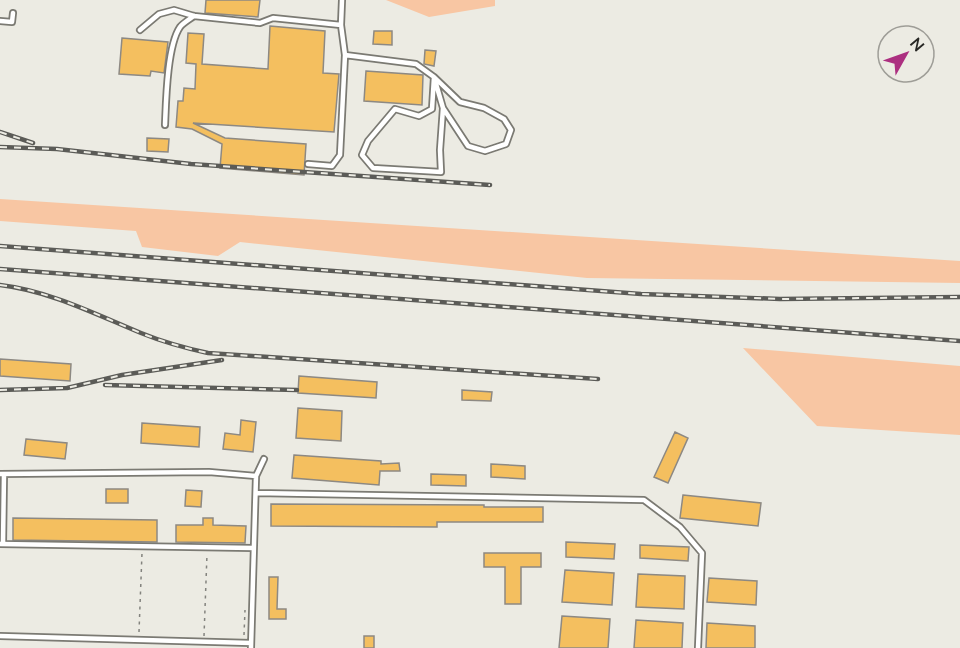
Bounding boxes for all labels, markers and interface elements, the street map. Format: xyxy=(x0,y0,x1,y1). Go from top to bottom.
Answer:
north arrow xyxy=(876,24,936,84)
text: N xyxy=(906,33,929,55)

